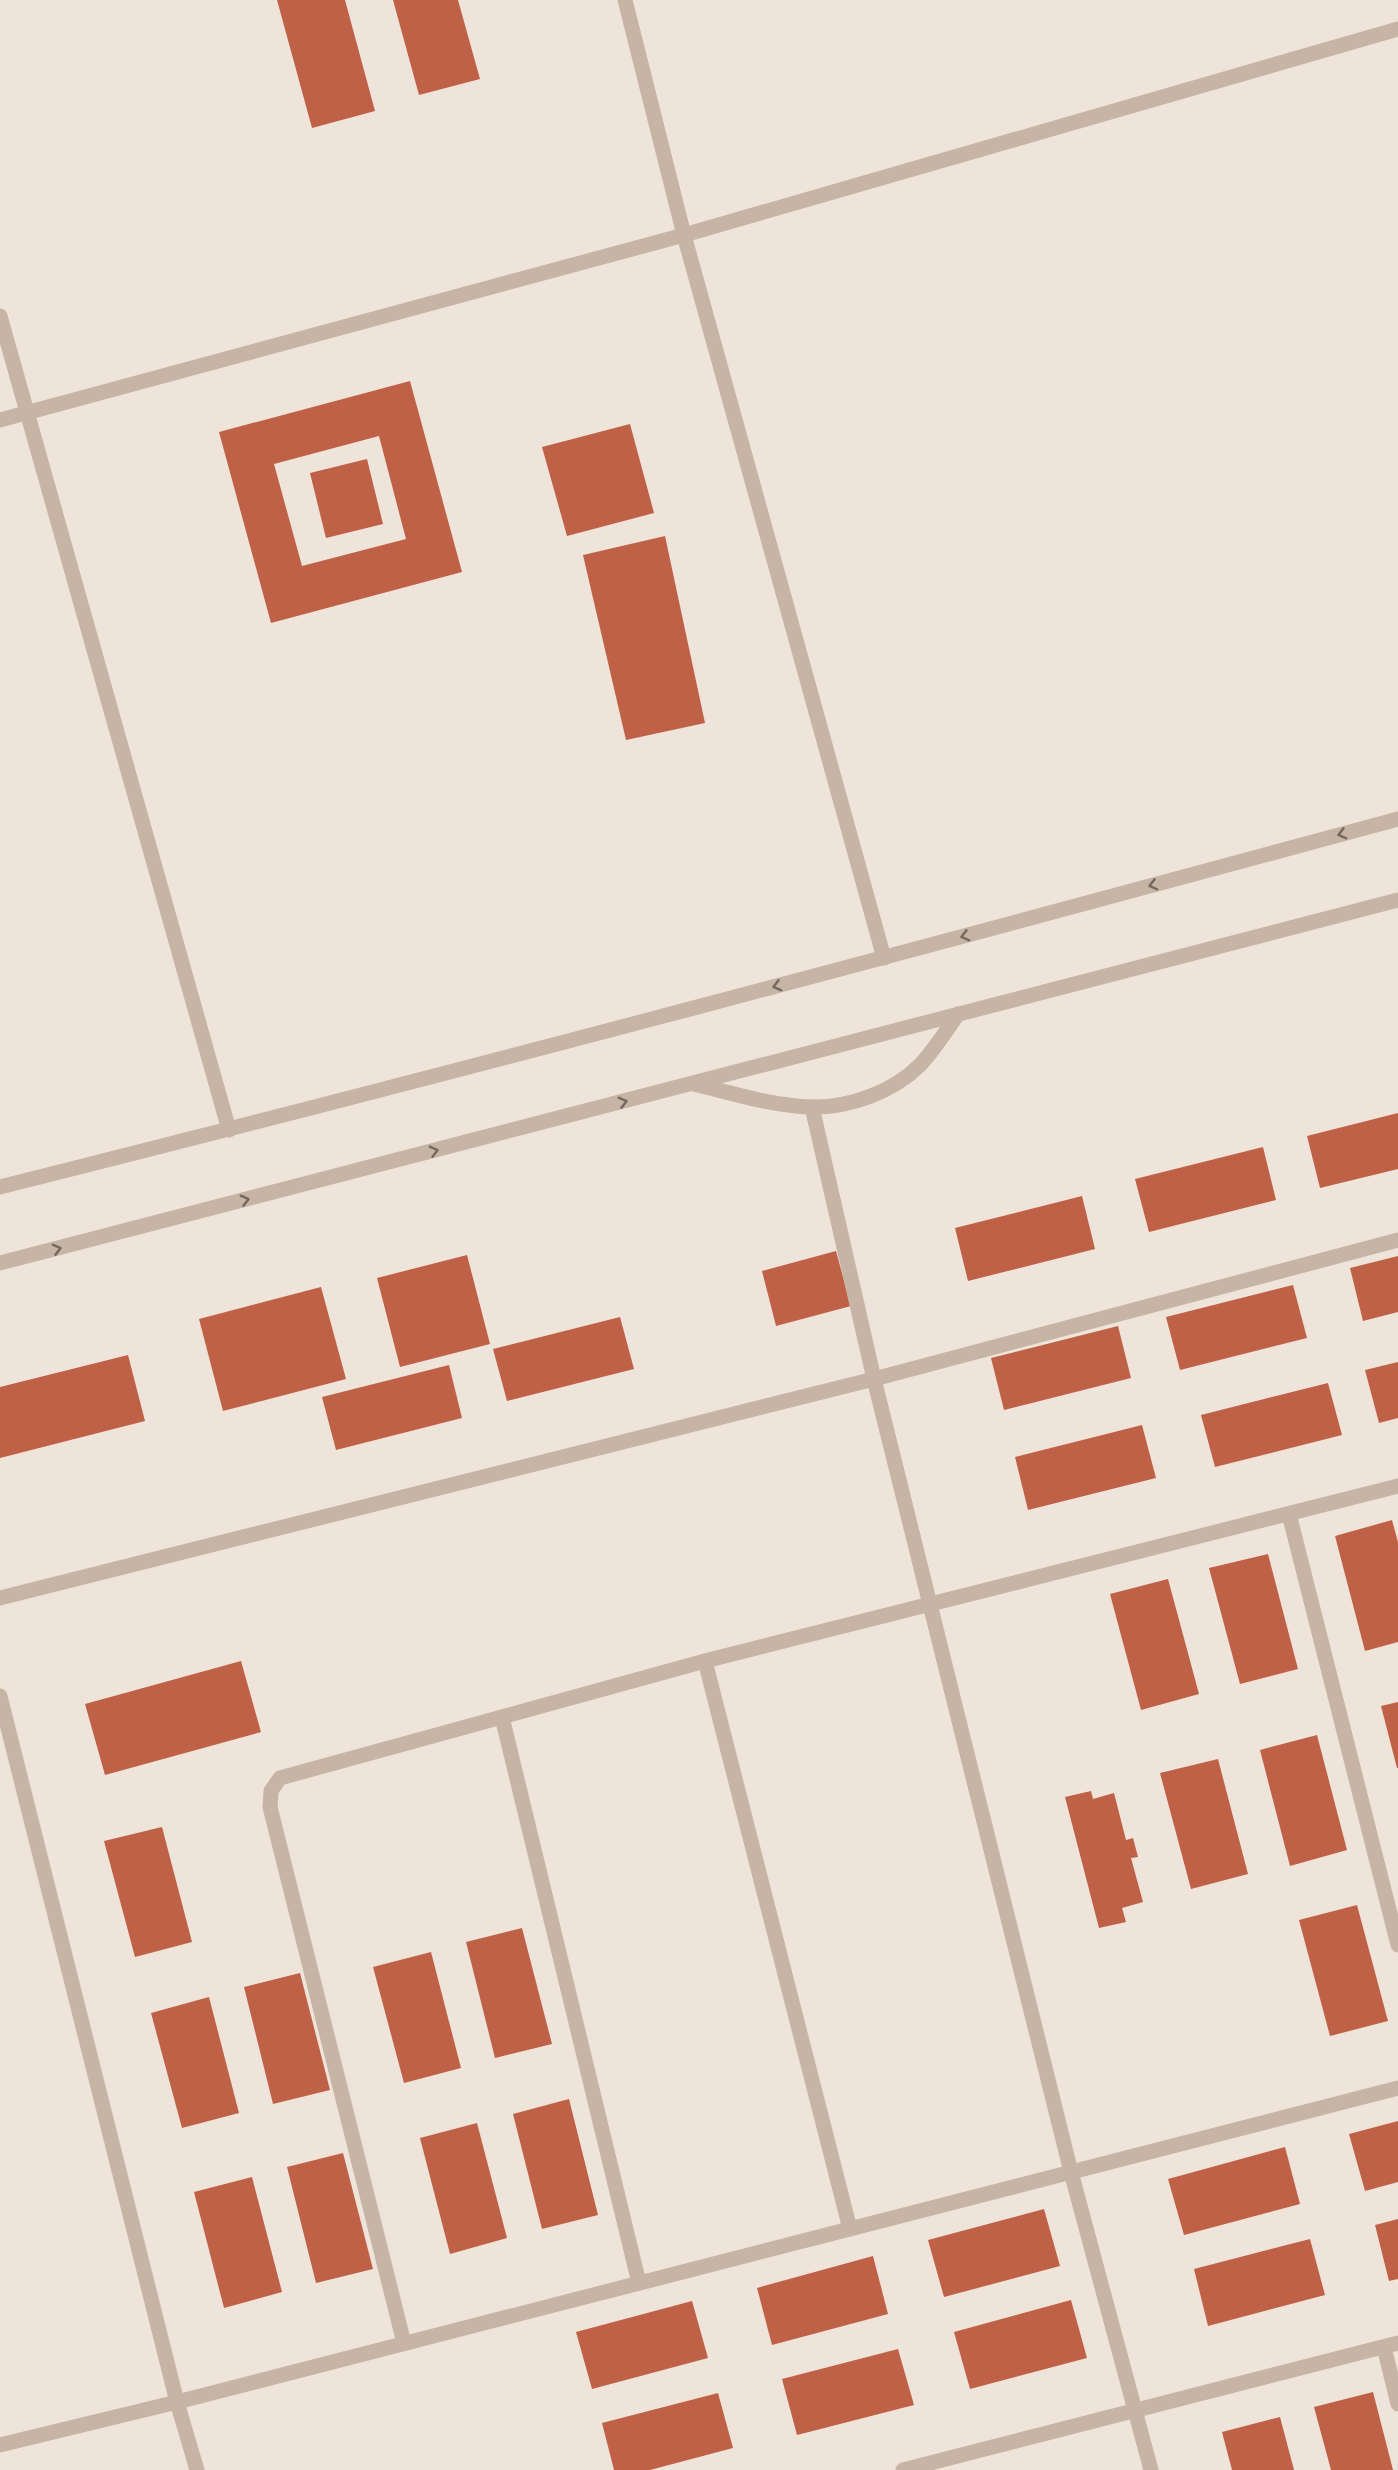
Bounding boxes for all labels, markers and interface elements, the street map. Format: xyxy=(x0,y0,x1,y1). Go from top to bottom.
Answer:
one-way arrow xyxy=(1337,827,1347,840)
one-way arrow xyxy=(1148,878,1158,891)
one-way arrow xyxy=(960,929,971,941)
one-way arrow xyxy=(772,979,782,992)
one-way arrow xyxy=(618,1096,628,1109)
one-way arrow xyxy=(429,1145,439,1158)
one-way arrow xyxy=(240,1194,250,1207)
one-way arrow xyxy=(51,1243,61,1256)

